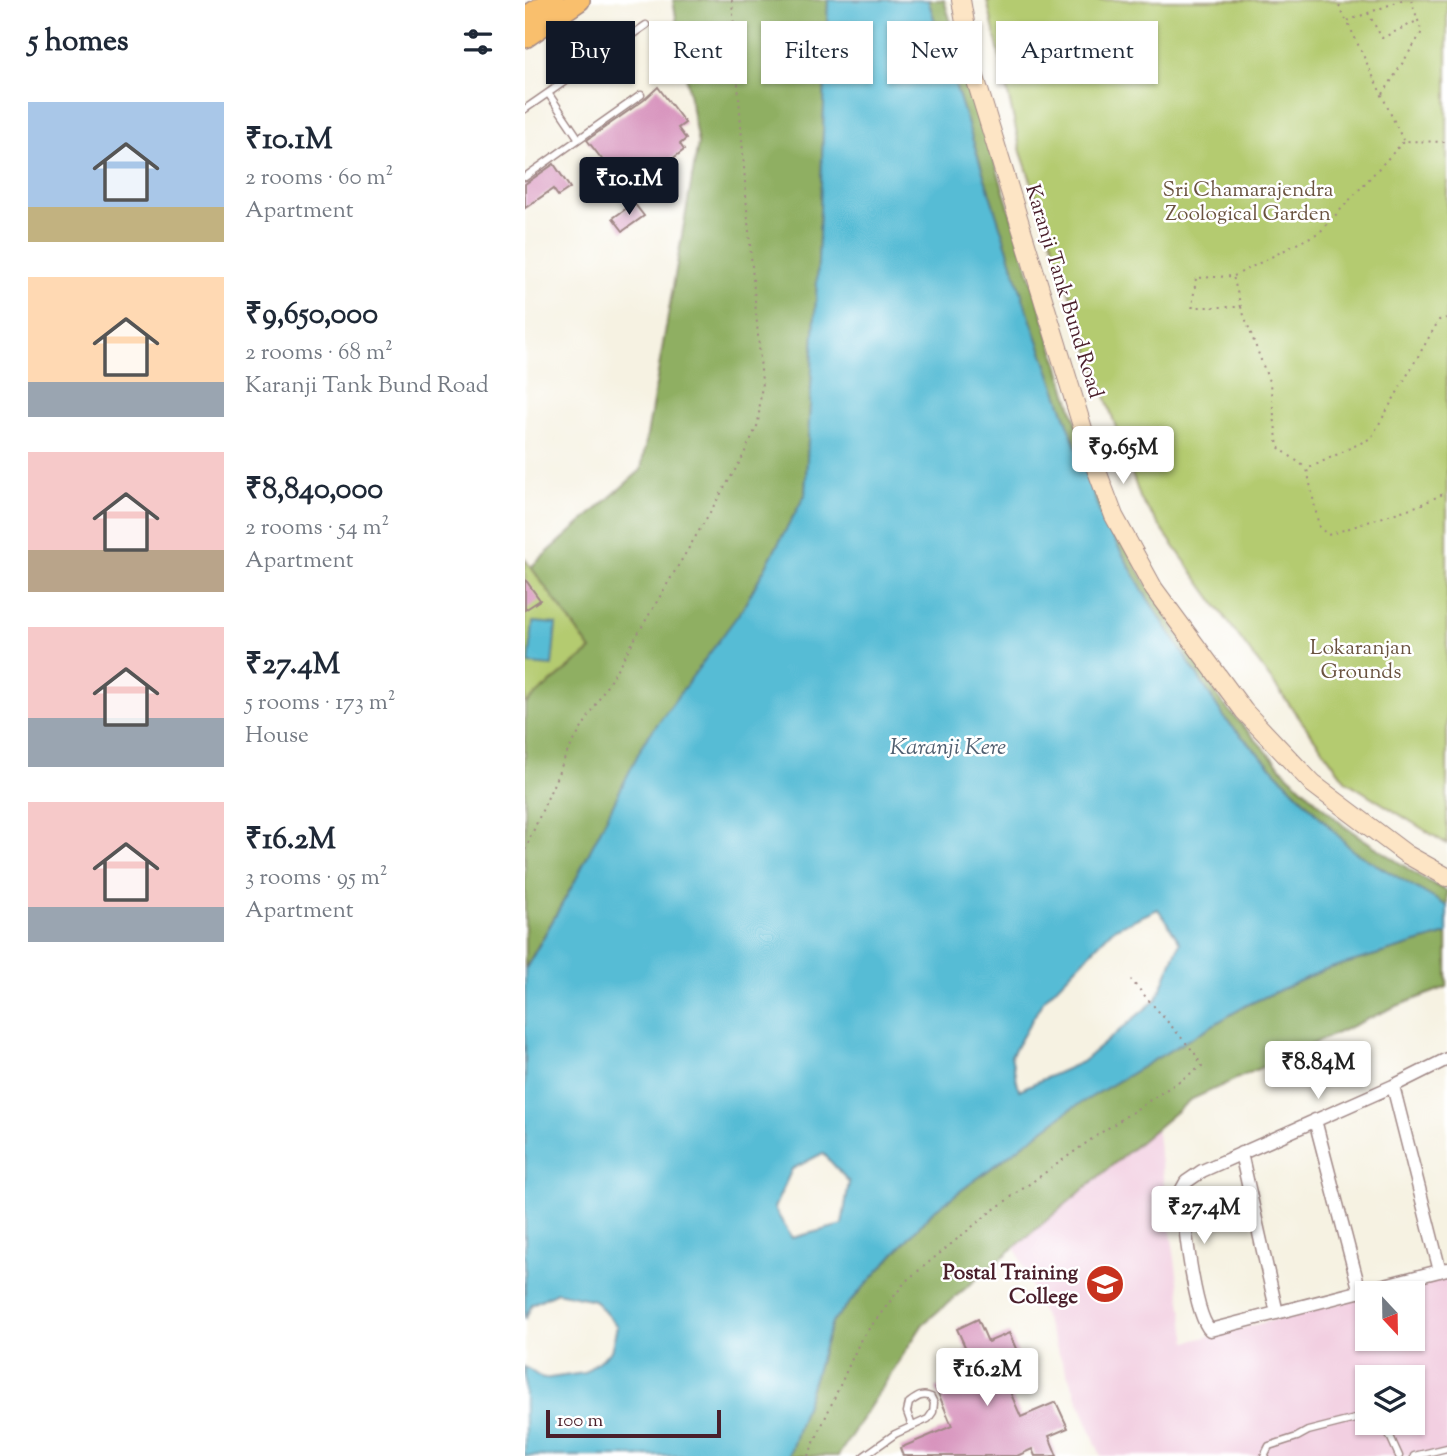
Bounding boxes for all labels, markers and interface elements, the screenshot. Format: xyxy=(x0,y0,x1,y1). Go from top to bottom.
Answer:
text: 5 homes xyxy=(28,21,129,64)
chip: Buy xyxy=(546,21,635,84)
chip: Rent xyxy=(649,21,747,84)
chip: Filters xyxy=(761,21,873,84)
chip: New xyxy=(887,21,982,84)
chip: Apartment xyxy=(996,21,1158,84)
icon: filters xyxy=(459,23,497,61)
text: ₹10.1M xyxy=(245,119,332,162)
icon: home xyxy=(84,130,168,214)
pin: ₹10.1M xyxy=(572,158,686,217)
text: 2 rooms · 60 m² xyxy=(245,162,393,195)
text: ₹10.1M xyxy=(595,163,663,196)
park label: Sri Chamarajendra Zoological Garden xyxy=(1163,176,1334,230)
street label: Karanji Tank Bund Road xyxy=(1016,181,1110,402)
text: Apartment xyxy=(245,195,354,228)
text: ₹9,650,000 xyxy=(245,294,378,337)
icon: home xyxy=(84,305,168,389)
text: 2 rooms · 68 m² xyxy=(245,337,393,370)
text: Karanji Tank Bund Road xyxy=(245,370,489,403)
pin: ₹9.65M xyxy=(1066,426,1180,486)
text: ₹9.65M xyxy=(1088,432,1158,465)
text: ₹8,840,000 xyxy=(245,469,383,512)
icon: home xyxy=(84,480,168,564)
text: 2 rooms · 54 m² xyxy=(245,512,389,545)
text: Apartment xyxy=(245,545,354,578)
park label: Lokaranjan Grounds xyxy=(1310,634,1412,688)
text: ₹27.4M xyxy=(245,644,340,687)
icon: home xyxy=(84,655,168,739)
text: 5 rooms · 173 m² xyxy=(245,687,396,720)
text: House xyxy=(245,720,309,753)
water label: Karanji Kere xyxy=(890,732,1006,765)
text: ₹16.2M xyxy=(245,819,336,862)
icon: home xyxy=(84,830,168,914)
text: 3 rooms · 95 m² xyxy=(245,862,388,895)
text: Apartment xyxy=(245,895,354,928)
pin: ₹8.84M xyxy=(1261,1042,1375,1101)
text: ₹8.84M xyxy=(1281,1047,1355,1080)
pin: ₹27.4M xyxy=(1147,1186,1261,1246)
text: ₹27.4M xyxy=(1168,1192,1240,1225)
place label: Postal Training College xyxy=(943,1259,1079,1313)
school or university icon: Postal Training College xyxy=(1084,1263,1126,1305)
north arrow xyxy=(1355,1281,1425,1351)
map controls xyxy=(1355,1281,1425,1435)
pin: ₹16.2M xyxy=(930,1348,1044,1408)
text: ₹16.2M xyxy=(952,1354,1022,1387)
button: layers xyxy=(1355,1365,1425,1435)
scale bar xyxy=(546,1407,721,1439)
text: 100 m xyxy=(557,1408,603,1435)

